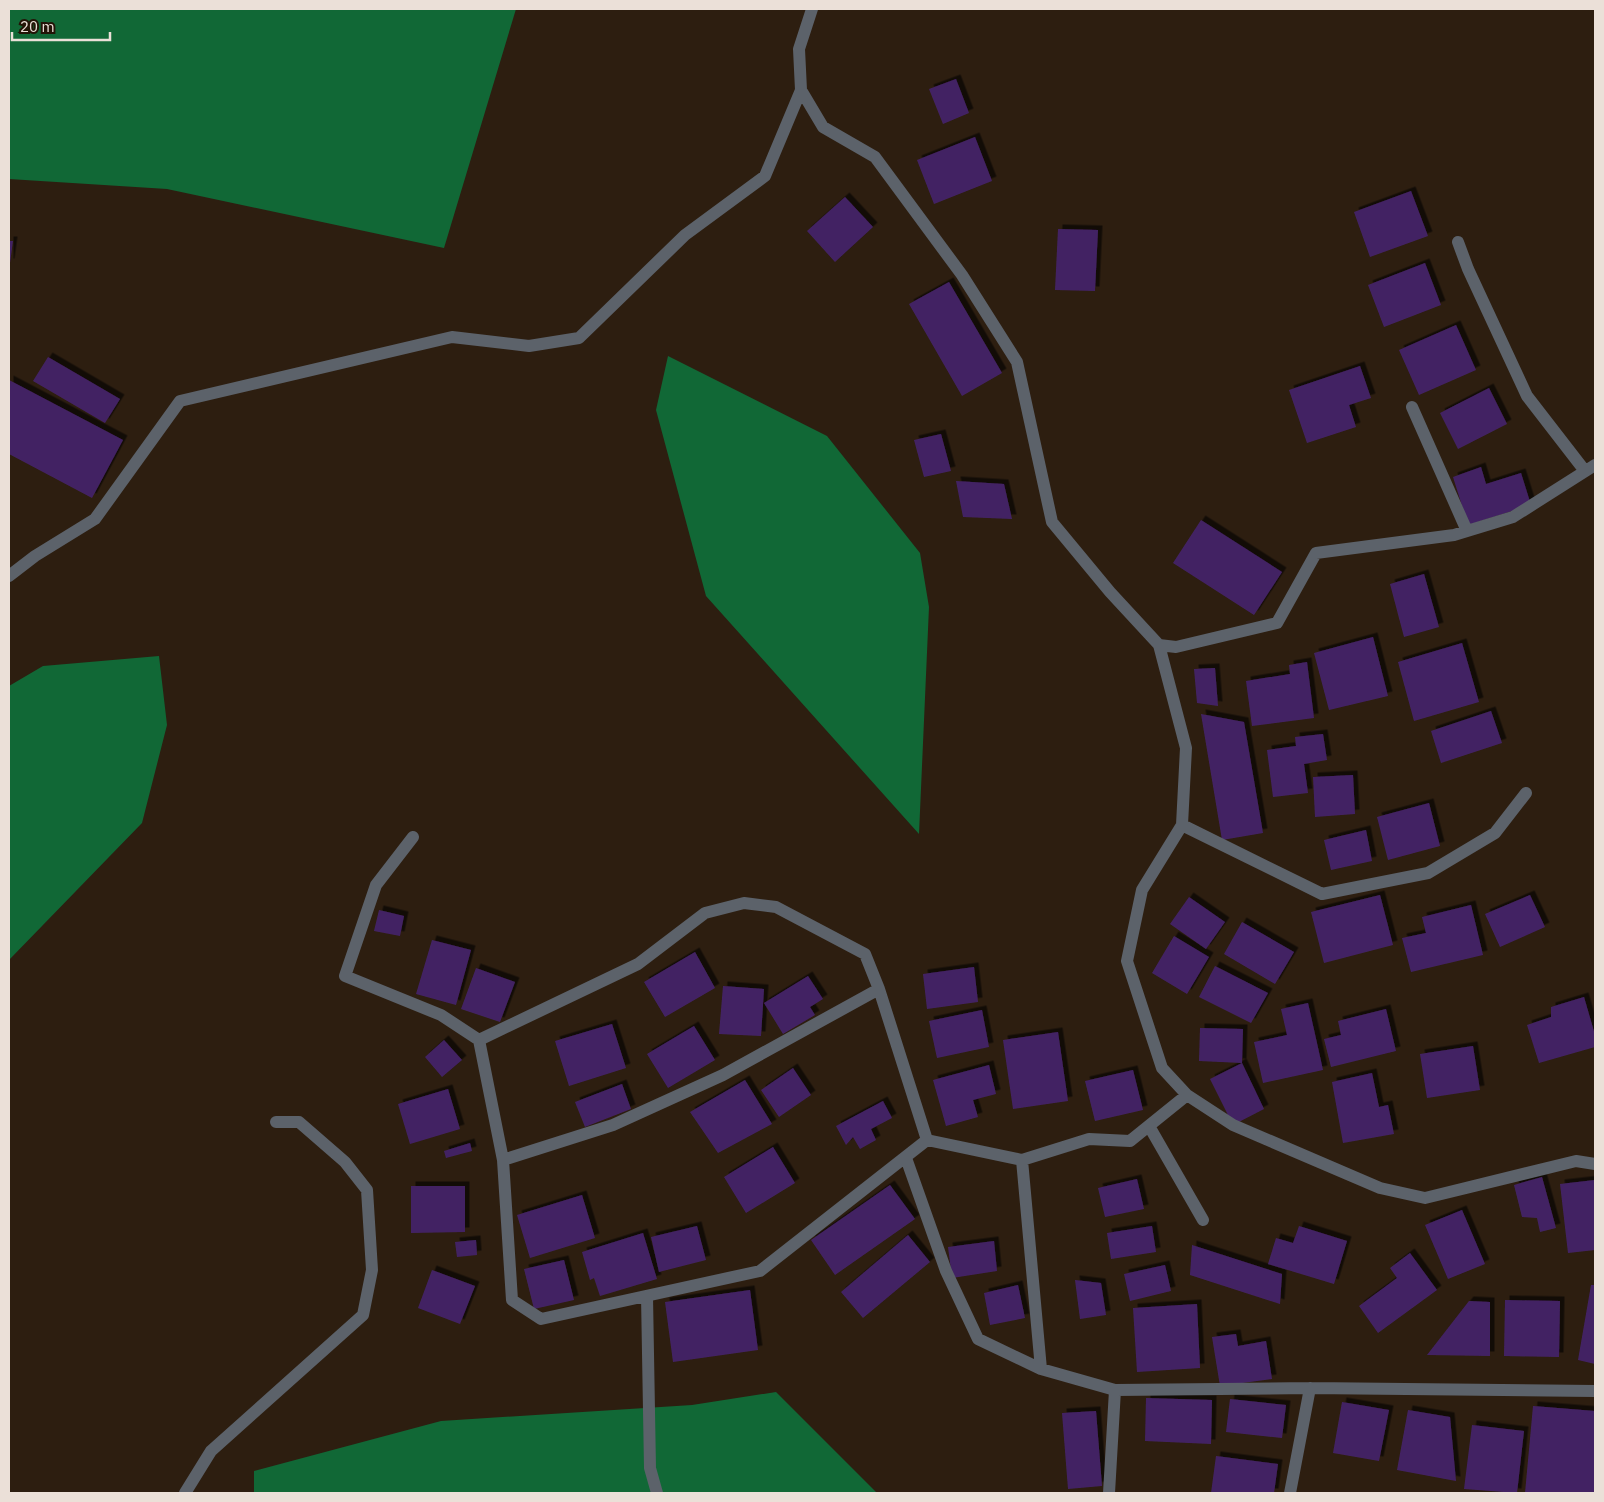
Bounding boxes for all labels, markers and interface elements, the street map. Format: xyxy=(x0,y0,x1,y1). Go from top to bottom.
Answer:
scale bar xyxy=(12,10,110,42)
text: 20 m xyxy=(20,17,55,36)

